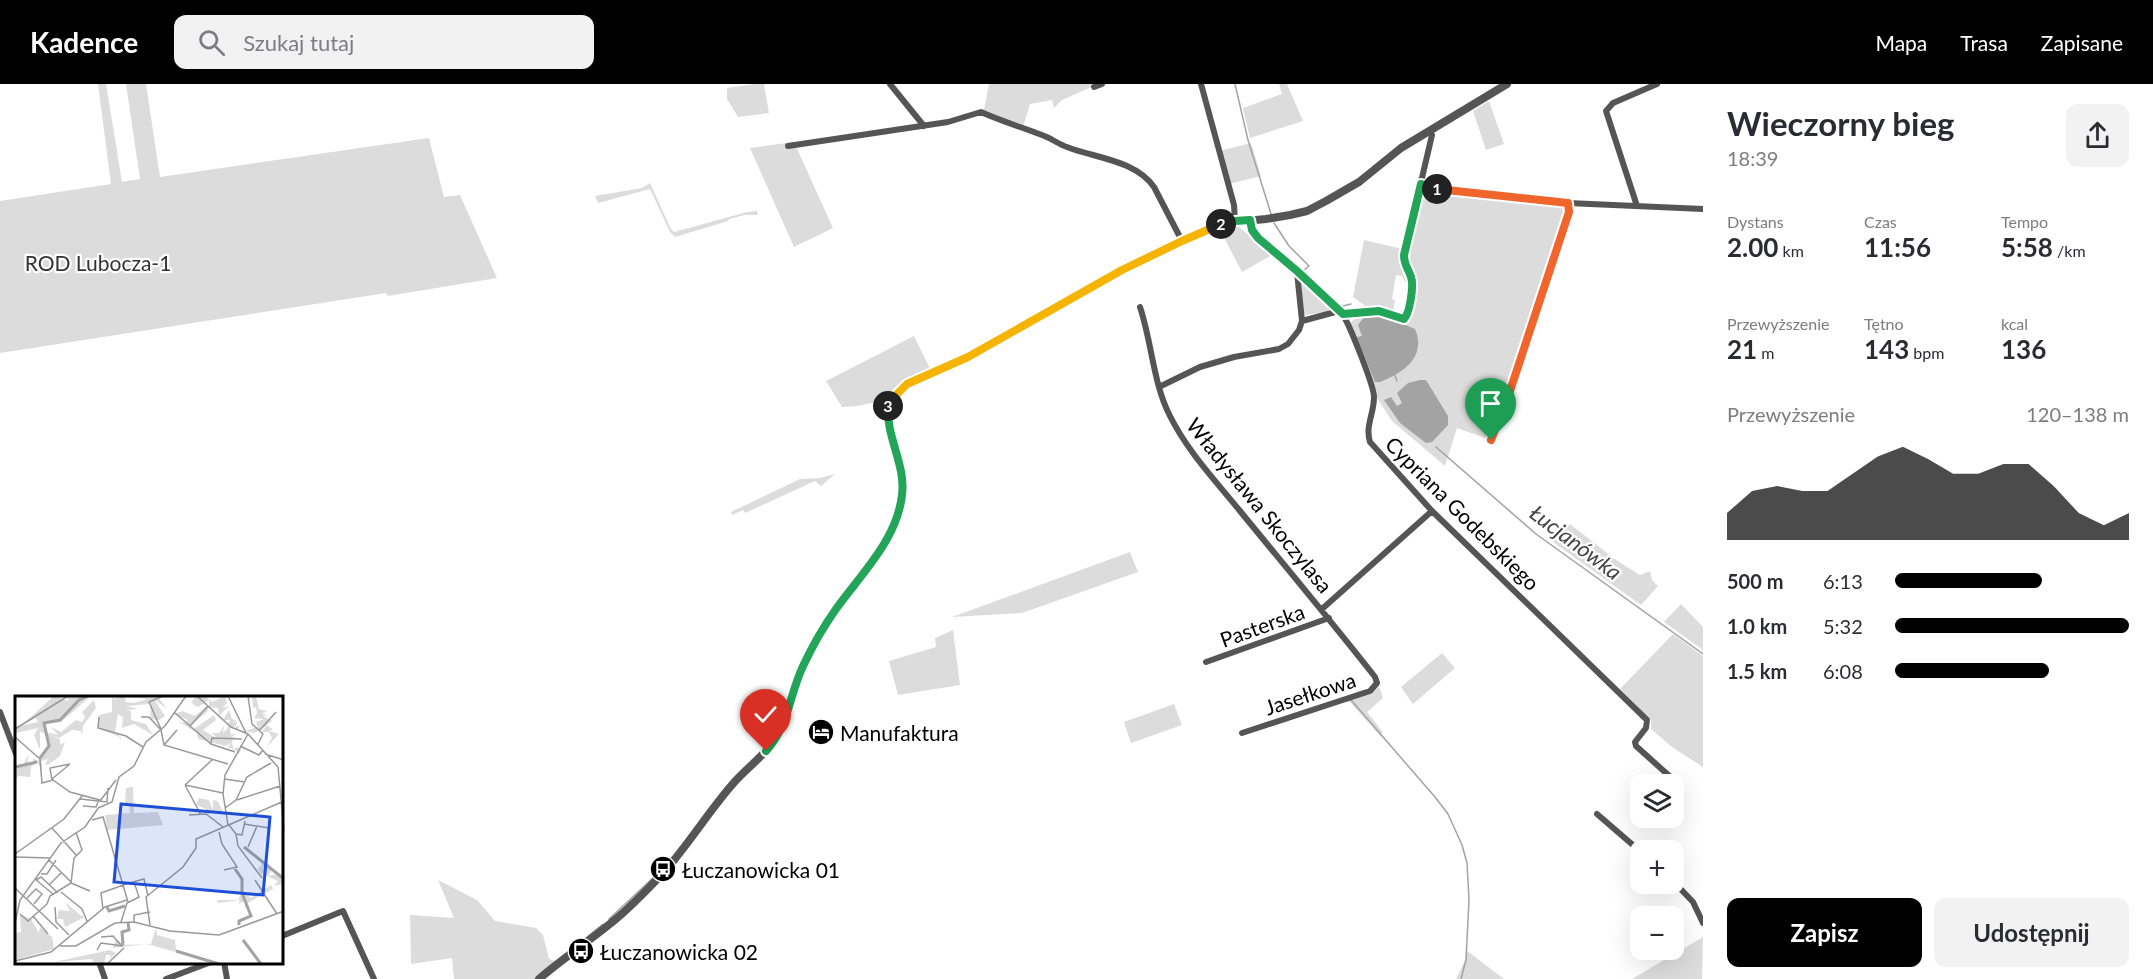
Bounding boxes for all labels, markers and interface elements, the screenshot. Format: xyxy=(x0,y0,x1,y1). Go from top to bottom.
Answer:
search box xyxy=(174,15,594,69)
text: Kadence xyxy=(30,25,138,59)
icon: search xyxy=(195,26,228,59)
text: Szukaj tutaj xyxy=(243,29,354,56)
text: Mapa xyxy=(1875,30,1927,55)
text: Trasa xyxy=(1960,30,2008,55)
text: Zapisane xyxy=(2041,30,2123,55)
text: Wieczorny bieg xyxy=(1727,103,1954,143)
button: share xyxy=(2066,104,2129,167)
text: 18:39 xyxy=(1727,146,1778,170)
pin: 1 xyxy=(1422,174,1452,204)
text: 1 xyxy=(1432,179,1442,198)
pin: 2 xyxy=(1206,209,1236,239)
text: Dystans xyxy=(1727,212,1784,231)
text: Czas xyxy=(1864,212,1897,231)
text: Tempo xyxy=(2001,212,2048,231)
text: 2 xyxy=(1216,214,1226,233)
text: 2.00 xyxy=(1727,231,1778,263)
text: 11:56 xyxy=(1864,231,1931,263)
text: 5:58 xyxy=(2001,231,2053,263)
text: km xyxy=(1778,241,1804,260)
text: /km xyxy=(2053,241,2086,260)
park label: ROD Lubocza-1 xyxy=(25,250,171,275)
text: Przewyższenie xyxy=(1727,314,1829,333)
text: Tętno xyxy=(1864,314,1904,333)
text: kcal xyxy=(2001,314,2028,333)
text: 21 xyxy=(1727,333,1757,365)
text: 143 xyxy=(1864,333,1909,365)
text: 136 xyxy=(2001,333,2046,365)
text: m xyxy=(1757,343,1774,362)
text: bpm xyxy=(1909,343,1944,362)
pin xyxy=(1465,378,1516,440)
icon: arrive xyxy=(1474,387,1507,420)
pin: 3 xyxy=(873,391,903,421)
text: 3 xyxy=(883,396,893,415)
text: Przewyższenie xyxy=(1727,402,1855,426)
text: 120–138 m xyxy=(2026,402,2129,426)
street label: Władysława Skoczylasa xyxy=(1182,413,1338,597)
street label: Cypriana Godebskiego xyxy=(1381,431,1545,595)
water label: Łucjanówka xyxy=(1525,499,1627,585)
text: 500 m xyxy=(1727,569,1783,593)
text: 6:13 xyxy=(1823,569,1863,593)
street label: Pasterska xyxy=(1216,598,1308,652)
text: 1.0 km xyxy=(1727,614,1787,638)
text: 5:32 xyxy=(1823,614,1863,638)
text: 1.5 km xyxy=(1727,659,1787,683)
text: 6:08 xyxy=(1823,659,1863,683)
street label: Jasełkowa xyxy=(1261,667,1359,719)
pin xyxy=(740,689,791,751)
inset map xyxy=(15,696,284,964)
icon: check xyxy=(749,698,782,731)
hotel icon: Manufaktura xyxy=(806,717,836,747)
place label: Manufaktura xyxy=(840,720,959,745)
map controls xyxy=(1630,774,1684,960)
button: layers xyxy=(1630,774,1684,828)
button: + xyxy=(1630,840,1684,894)
bus stop icon: Łuczanowicka 01 xyxy=(648,854,678,884)
place label: Łuczanowicka 01 xyxy=(682,857,840,882)
button: Zapisz xyxy=(1727,898,1922,967)
button: Udostępnij xyxy=(1934,898,2129,967)
button: − xyxy=(1630,906,1684,960)
bus stop icon: Łuczanowicka 02 xyxy=(566,936,596,966)
place label: Łuczanowicka 02 xyxy=(600,939,758,964)

